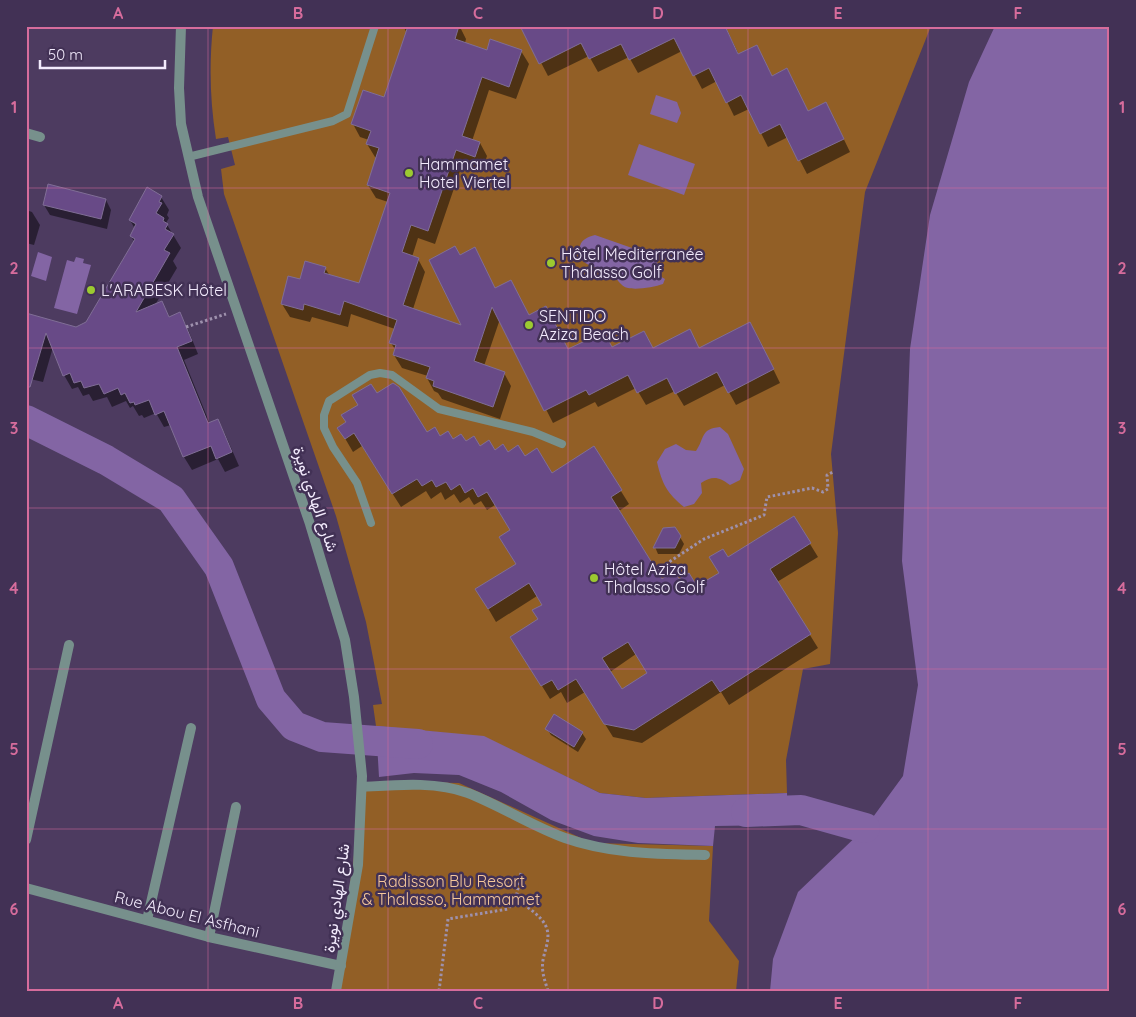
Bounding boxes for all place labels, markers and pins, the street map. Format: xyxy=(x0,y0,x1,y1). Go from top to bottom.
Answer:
place label: Hammamet Hotel Viertel xyxy=(419,154,510,192)
marker: Hammamet Hotel Viertel xyxy=(403,167,415,179)
place label: Hôtel Mediterranée Thalasso Golf xyxy=(561,244,704,282)
marker: Hôtel Mediterranée Thalasso Golf xyxy=(545,257,557,269)
place label: L'ARABESK Hôtel xyxy=(101,280,227,300)
marker: L'ARABESK Hôtel xyxy=(85,284,97,296)
place label: SENTIDO Aziza Beach xyxy=(539,306,629,344)
marker: SENTIDO Aziza Beach xyxy=(523,319,535,331)
place label: Hôtel Aziza Thalasso Golf xyxy=(604,559,705,597)
marker: Hôtel Aziza Thalasso Golf xyxy=(588,572,600,584)

